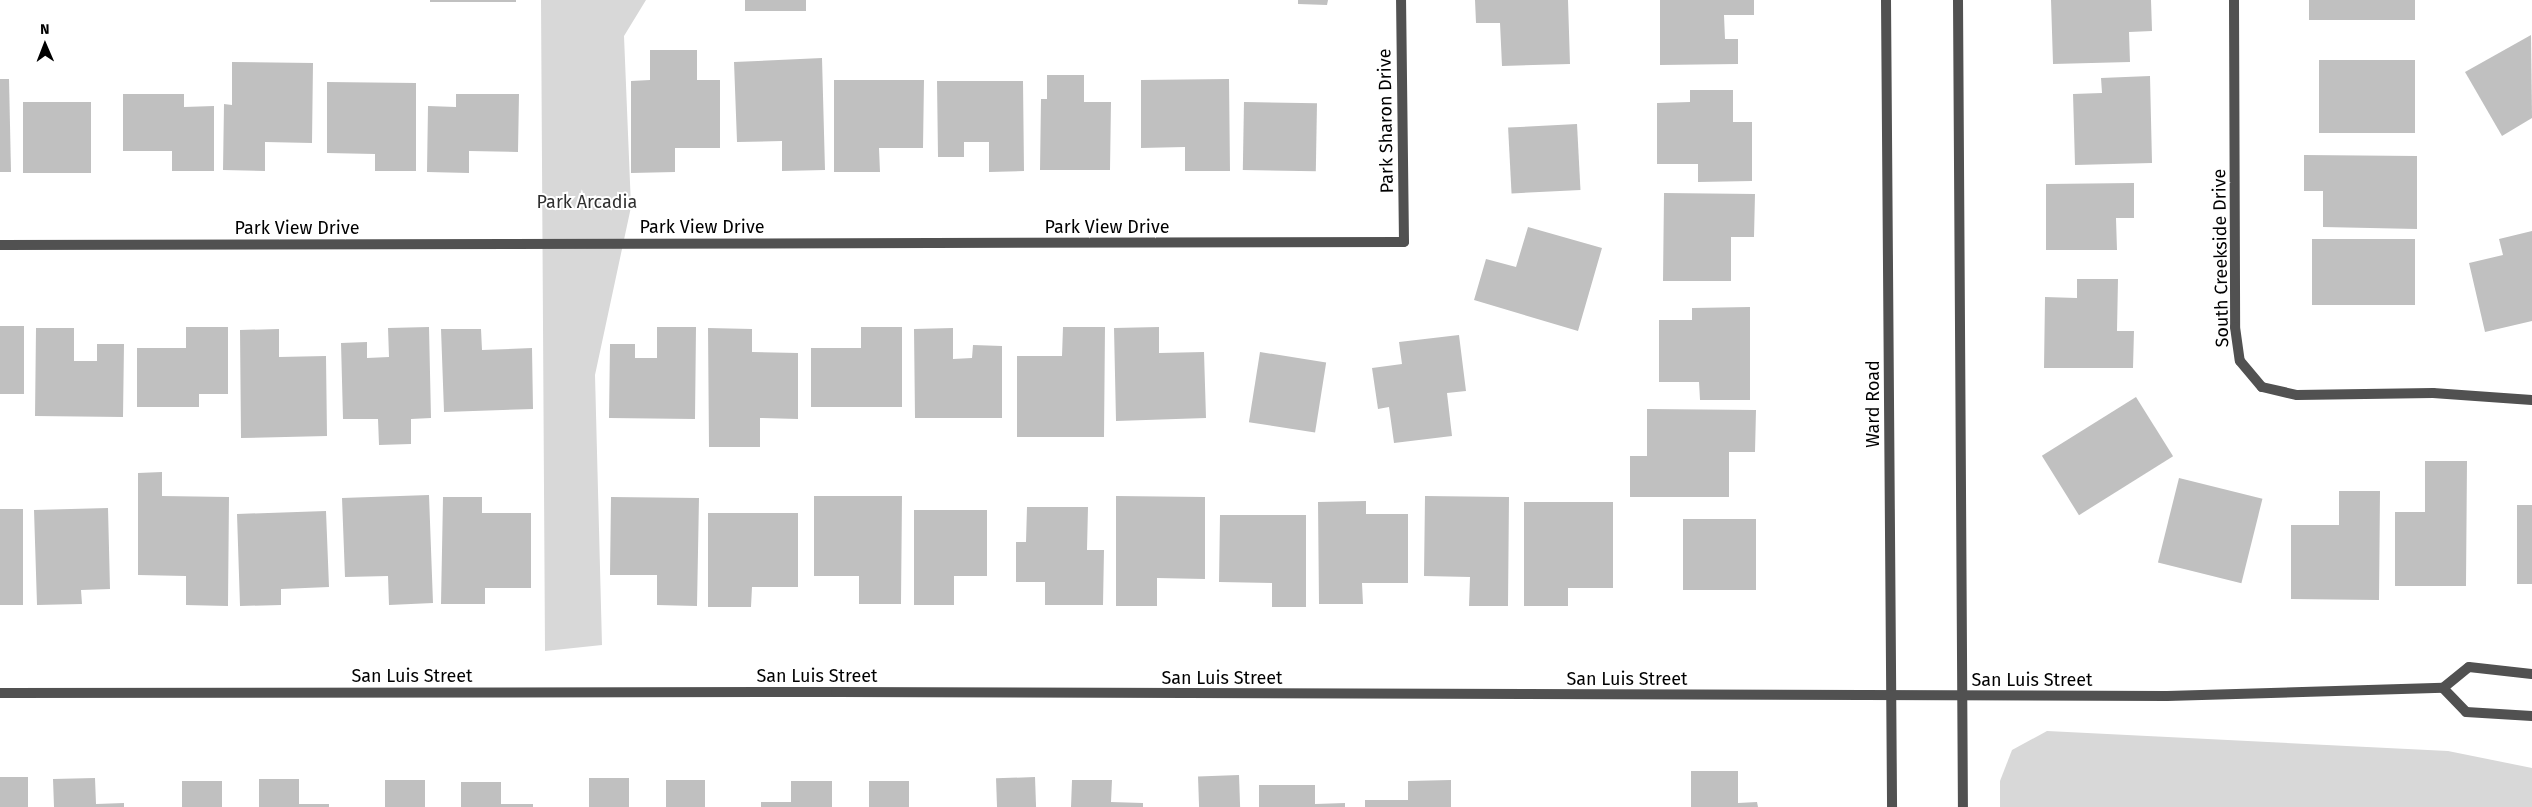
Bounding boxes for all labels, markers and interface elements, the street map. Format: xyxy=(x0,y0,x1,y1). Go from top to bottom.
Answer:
north arrow xyxy=(20,20,70,70)
text: N xyxy=(40,21,50,38)
street label: Park Sharon Drive xyxy=(1374,48,1398,194)
street label: South Creekside Drive xyxy=(2209,169,2233,347)
park label: Park Arcadia xyxy=(537,191,637,213)
street label: Park View Drive xyxy=(640,216,764,238)
street label: Park View Drive xyxy=(1045,216,1169,238)
street label: Park View Drive xyxy=(235,217,359,239)
street label: Ward Road xyxy=(1862,360,1884,448)
street label: San Luis Street xyxy=(351,665,473,687)
street label: San Luis Street xyxy=(756,665,878,687)
street label: San Luis Street xyxy=(1161,667,1283,689)
street label: San Luis Street xyxy=(1566,668,1688,690)
street label: San Luis Street xyxy=(1971,669,2093,691)

